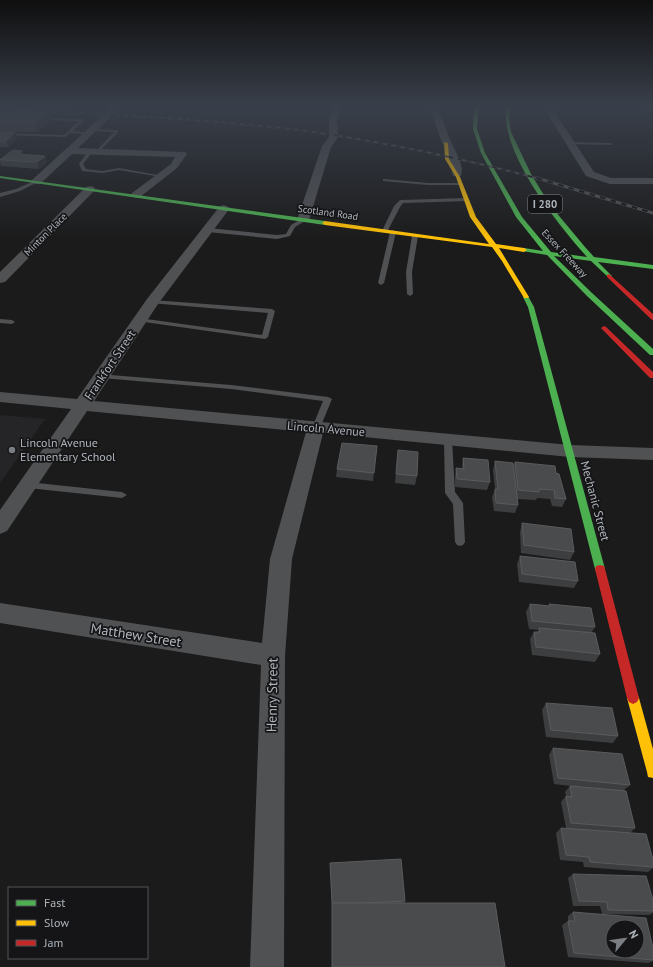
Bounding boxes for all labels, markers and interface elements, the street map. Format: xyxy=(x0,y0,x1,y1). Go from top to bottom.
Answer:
road number: I 280 xyxy=(528,195,562,213)
street label: Scotland Road xyxy=(297,202,359,223)
street label: Minton Place xyxy=(21,210,70,259)
street label: Essex Freeway xyxy=(539,226,591,281)
street label: Frankfort Street xyxy=(81,327,138,403)
street label: Lincoln Avenue xyxy=(287,418,366,439)
place label: Lincoln Avenue Elementary School xyxy=(20,435,116,464)
marker: Lincoln Avenue Elementary School xyxy=(7,445,17,455)
street label: Mechanic Street xyxy=(578,459,613,542)
street label: Matthew Street xyxy=(89,619,183,651)
street label: Henry Street xyxy=(262,657,282,732)
legend xyxy=(8,887,148,959)
text: Fast xyxy=(44,895,65,910)
text: Slow xyxy=(44,915,69,930)
north arrow xyxy=(605,919,645,959)
text: N xyxy=(626,928,642,941)
text: Jam xyxy=(43,935,63,950)

